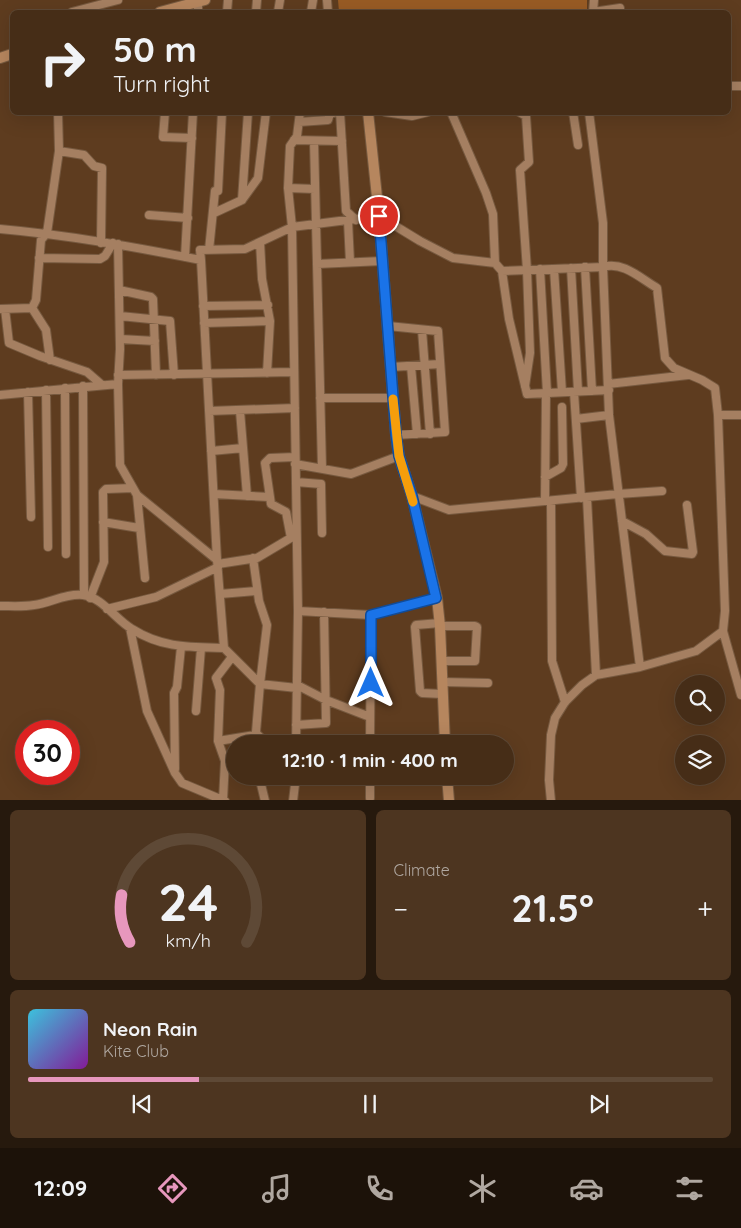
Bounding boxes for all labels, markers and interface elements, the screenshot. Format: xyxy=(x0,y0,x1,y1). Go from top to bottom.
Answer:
text: 50 m xyxy=(113,27,197,71)
icon: right xyxy=(30,30,95,95)
text: Turn right xyxy=(113,70,210,98)
pin xyxy=(358,195,400,237)
icon: arrive xyxy=(365,202,393,230)
position arrow xyxy=(344,656,396,708)
map controls xyxy=(675,675,725,785)
button: search xyxy=(675,675,725,725)
speed limit sign: 30 xyxy=(15,720,80,785)
button: layers xyxy=(675,735,725,785)
text: 12:10 · 1 min · 400 m xyxy=(282,748,458,772)
text: Climate xyxy=(394,860,450,880)
text: 24 xyxy=(158,869,218,934)
text: 21.5° xyxy=(511,884,594,932)
text: − xyxy=(394,891,408,926)
text: + xyxy=(697,891,713,926)
text: km/h xyxy=(165,929,210,951)
text: Neon Rain xyxy=(103,1017,198,1041)
text: Kite Club xyxy=(103,1041,169,1061)
icon: previous xyxy=(128,1090,156,1118)
icon: pause xyxy=(356,1090,384,1118)
icon: next xyxy=(585,1090,613,1118)
icon: directions xyxy=(155,1171,190,1206)
icon: music xyxy=(259,1171,294,1206)
icon: phone xyxy=(362,1171,397,1206)
icon: climate xyxy=(465,1171,500,1206)
icon: car xyxy=(569,1171,604,1206)
icon: filters xyxy=(672,1171,707,1206)
text: 12:09 xyxy=(34,1174,87,1202)

